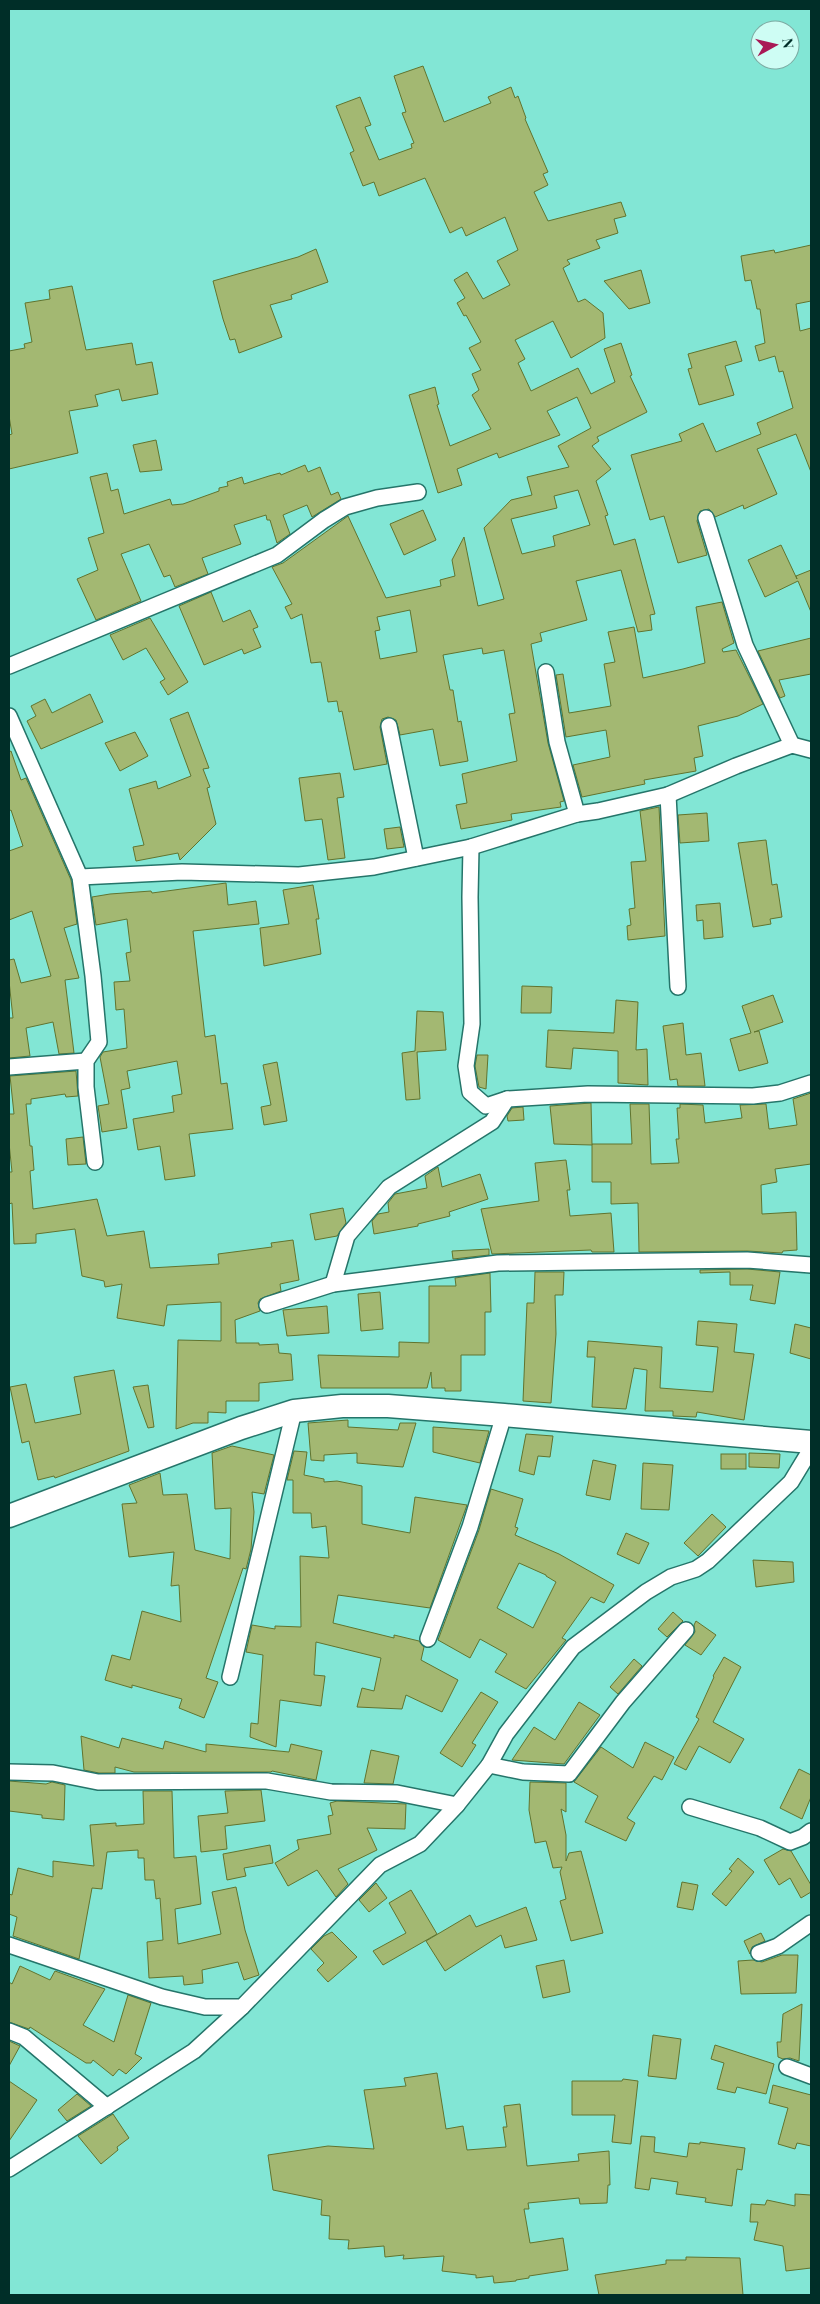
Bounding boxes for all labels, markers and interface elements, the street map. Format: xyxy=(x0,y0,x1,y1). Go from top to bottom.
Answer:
north arrow xyxy=(750,20,800,70)
text: N xyxy=(778,37,798,49)

